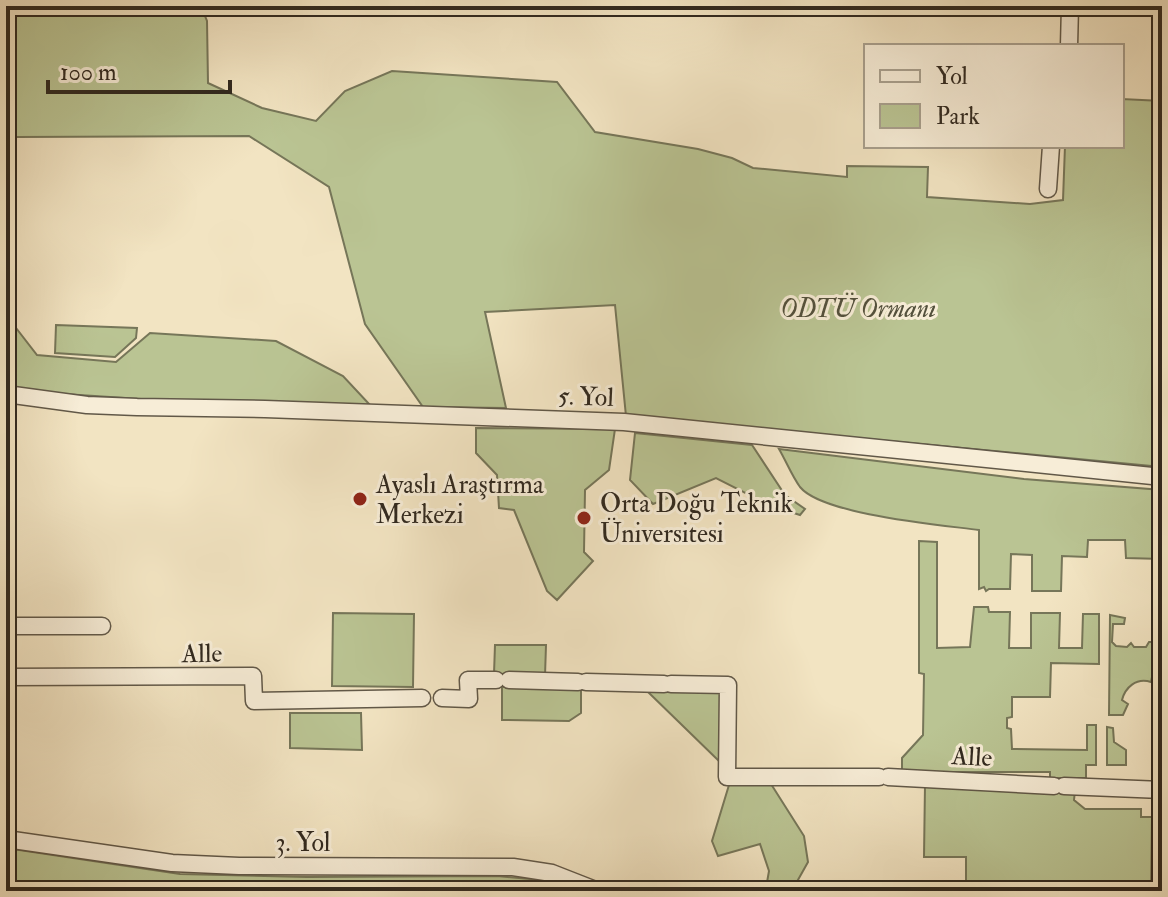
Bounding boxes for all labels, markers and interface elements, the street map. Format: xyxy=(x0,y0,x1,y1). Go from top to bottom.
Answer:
scale bar xyxy=(48,44,230,94)
legend xyxy=(864,44,1124,148)
text: 100 m xyxy=(60,57,117,88)
text: Yol xyxy=(936,61,968,92)
text: Park xyxy=(936,101,980,132)
park label: ODTÜ Ormanı xyxy=(780,292,936,325)
street label: 5. Yol xyxy=(557,380,615,414)
place label: Ayaslı Araştırma Merkezi xyxy=(375,469,544,531)
place label: Orta Doğu Teknik Üniversitesi xyxy=(600,488,793,550)
marker: Ayaslı Araştırma Merkezi xyxy=(351,490,369,508)
marker: Orta Doğu Teknik Üniversitesi xyxy=(575,509,593,527)
street label: Alle xyxy=(180,638,223,670)
street label: Alle xyxy=(950,740,993,774)
street label: 3. Yol xyxy=(276,827,331,859)

